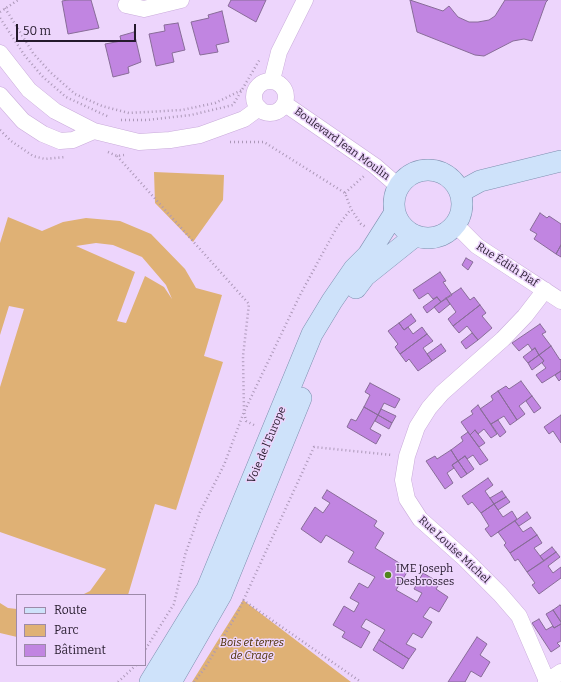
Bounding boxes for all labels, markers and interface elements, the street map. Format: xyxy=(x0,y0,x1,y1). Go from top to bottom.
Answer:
scale bar xyxy=(18,16,138,42)
text: 50 m xyxy=(23,24,51,38)
street label: Boulevard Jean Moulin xyxy=(292,105,392,183)
street label: Rue Édith Piaf xyxy=(474,240,540,290)
street label: Voie de l'Europe xyxy=(245,405,289,485)
street label: Rue Louise Michel xyxy=(416,514,492,586)
place label: IME Joseph Desbrosses xyxy=(396,562,454,588)
marker: IME Joseph Desbrosses xyxy=(383,570,393,580)
legend xyxy=(16,594,146,666)
text: Route xyxy=(54,603,87,617)
text: Parc xyxy=(54,623,79,637)
park label: Bois et terres de Crage xyxy=(220,636,284,662)
text: Bâtiment xyxy=(54,643,106,657)

